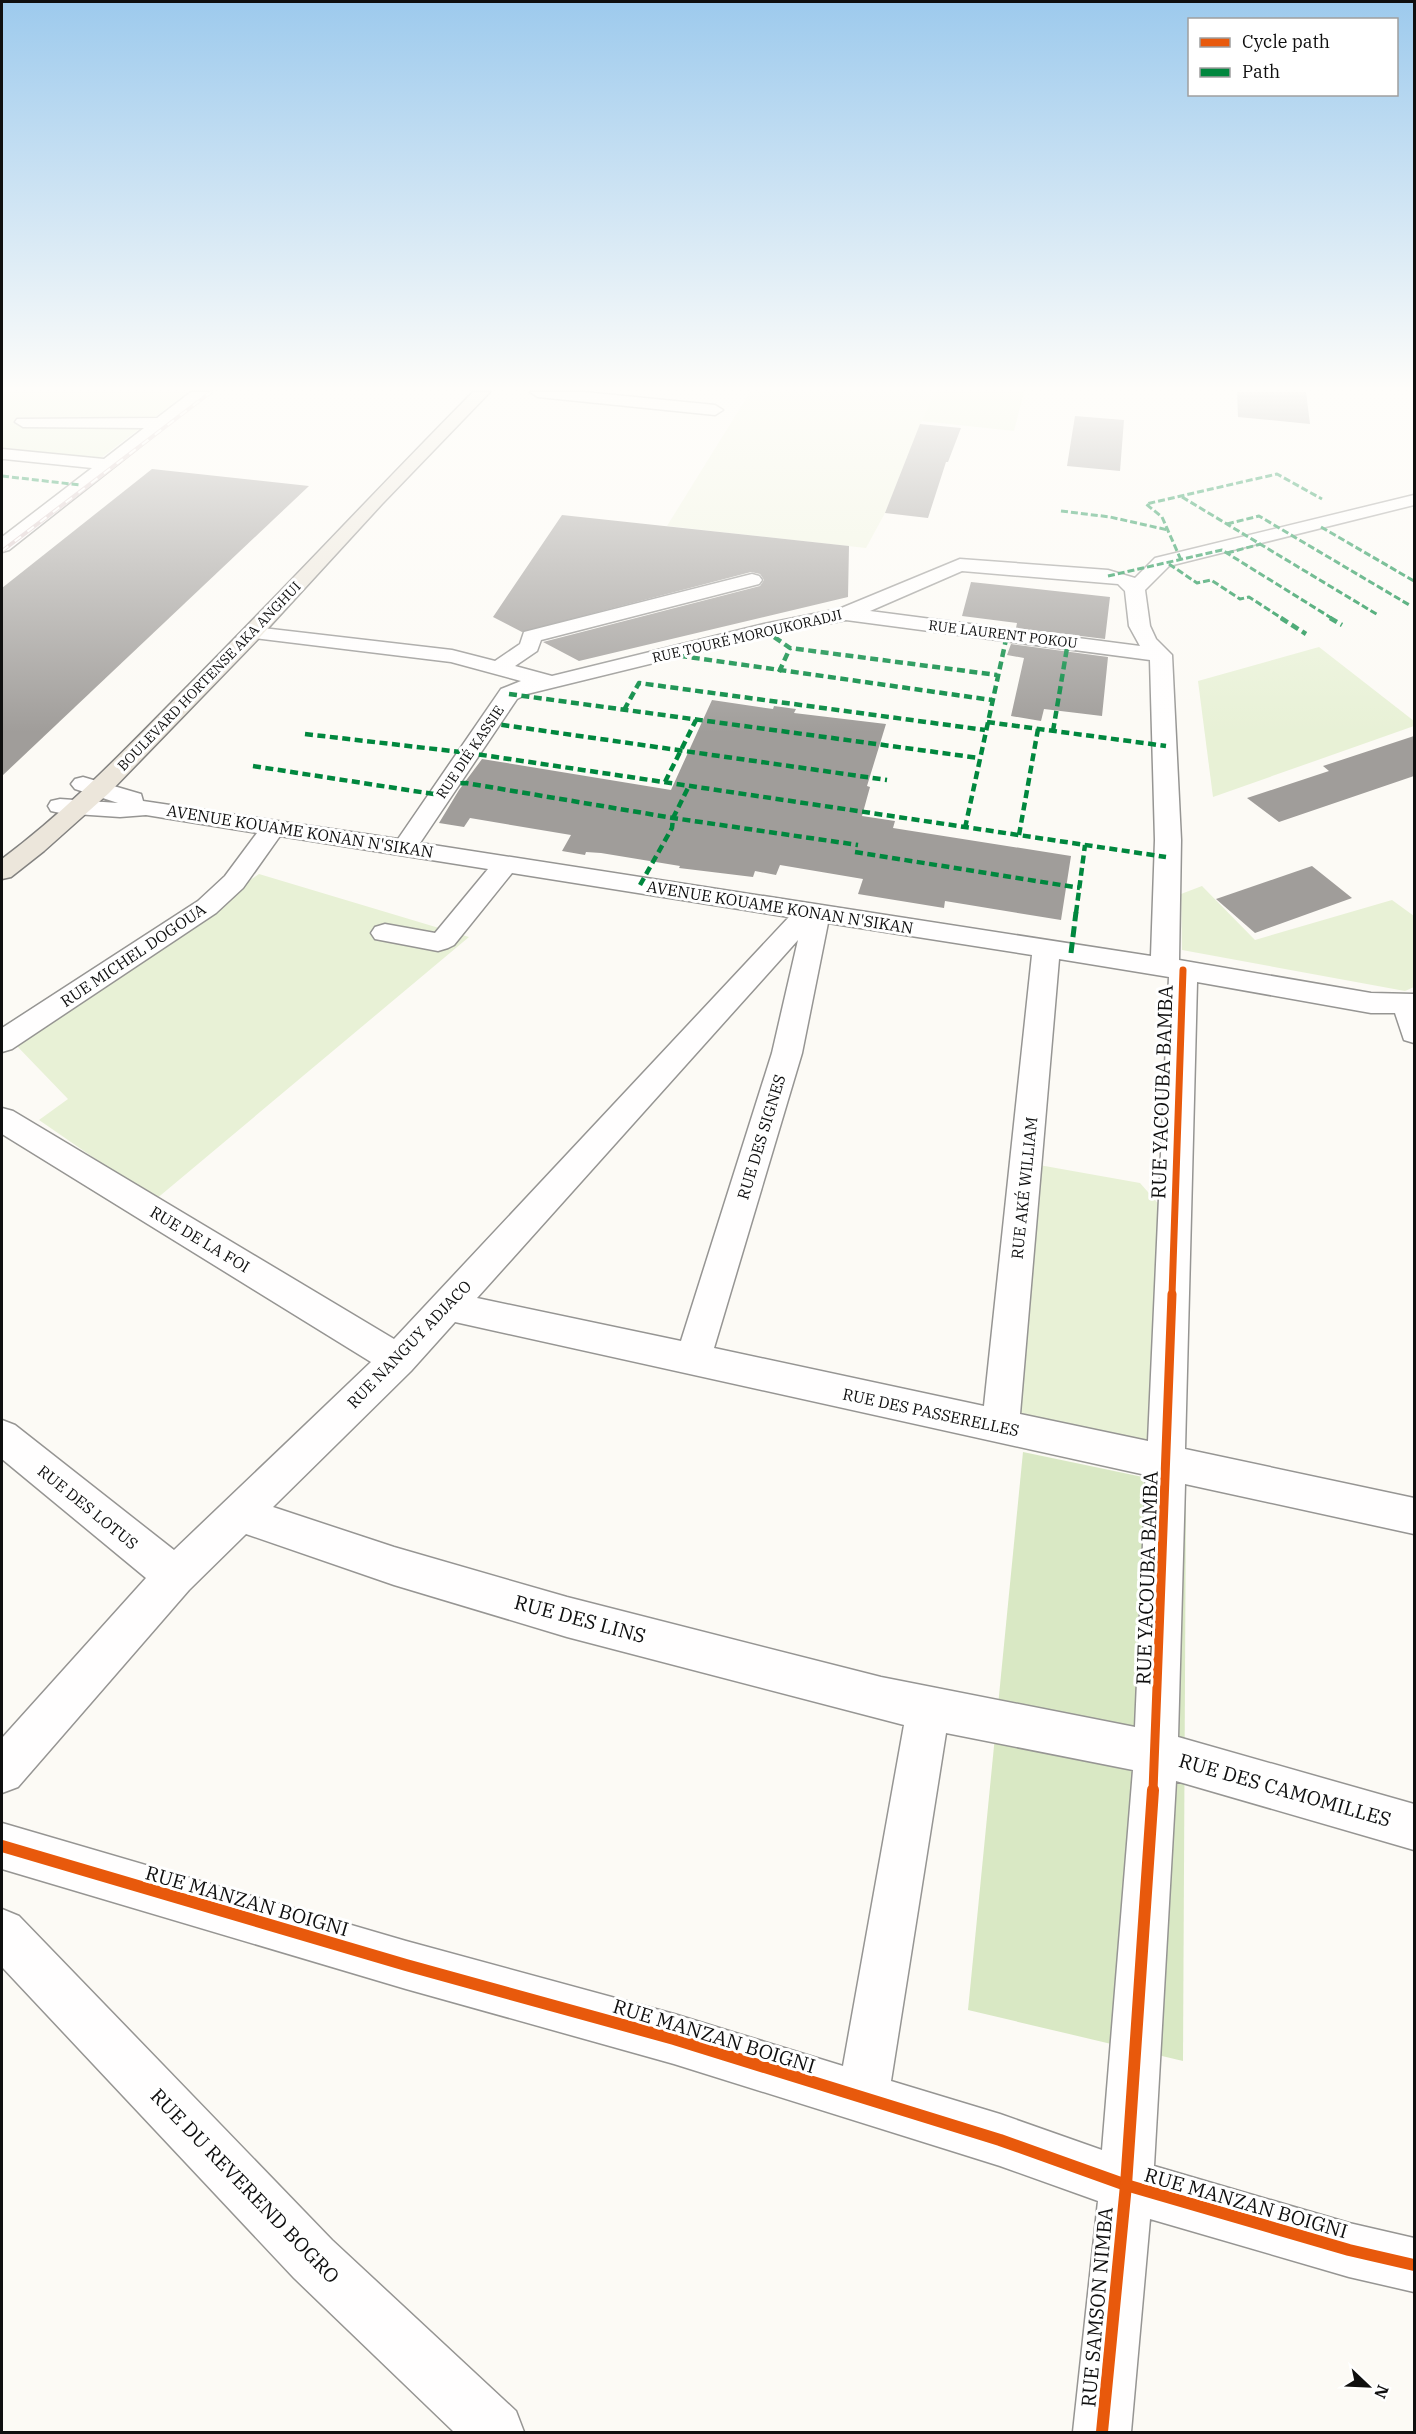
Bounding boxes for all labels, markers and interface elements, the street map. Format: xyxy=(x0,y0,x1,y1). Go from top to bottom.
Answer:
legend xyxy=(1188,18,1398,96)
text: Cycle path xyxy=(1242,30,1330,53)
text: Path xyxy=(1242,60,1280,83)
street label: BOULEVARD HORTENSE AKA ANGHUI xyxy=(114,577,305,774)
street label: RUE TOURÉ MOROUKORADJI xyxy=(650,604,844,667)
street label: RUE LAURENT POKOU xyxy=(927,616,1079,652)
street label: RUE DIÉ KASSIE xyxy=(431,701,508,802)
street label: AVENUE KOUAME KONAN N'SIKAN xyxy=(165,800,435,862)
street label: AVENUE KOUAME KONAN N'SIKAN xyxy=(645,876,915,938)
street label: RUE MICHEL DOGOUA xyxy=(57,899,209,1011)
street label: RUE YACOUBA BAMBA xyxy=(1144,984,1179,1199)
street label: RUE DES SIGNES xyxy=(732,1072,790,1202)
street label: RUE AKÉ WILLIAM xyxy=(1006,1116,1041,1260)
street label: RUE DE LA FOI xyxy=(147,1201,253,1277)
street label: RUE NANGUY ADJACO xyxy=(343,1276,475,1412)
street label: RUE DES PASSERELLES xyxy=(841,1384,1021,1440)
street label: RUE DES LOTUS xyxy=(34,1460,142,1554)
street label: RUE YACOUBA BAMBA xyxy=(1129,1470,1164,1685)
street label: RUE DES LINS xyxy=(512,1588,649,1649)
street label: RUE DES CAMOMILLES xyxy=(1176,1746,1394,1833)
street label: RUE MANZAN BOIGNI xyxy=(142,1859,352,1942)
street label: RUE MANZAN BOIGNI xyxy=(610,1992,819,2079)
street label: RUE DU REVEREND BOGRO xyxy=(145,2082,346,2289)
street label: RUE MANZAN BOIGNI xyxy=(1141,2161,1351,2244)
street label: RUE SAMSON NIMBA xyxy=(1074,2205,1119,2408)
north arrow xyxy=(1338,2356,1398,2416)
text: N xyxy=(1370,2382,1393,2402)

